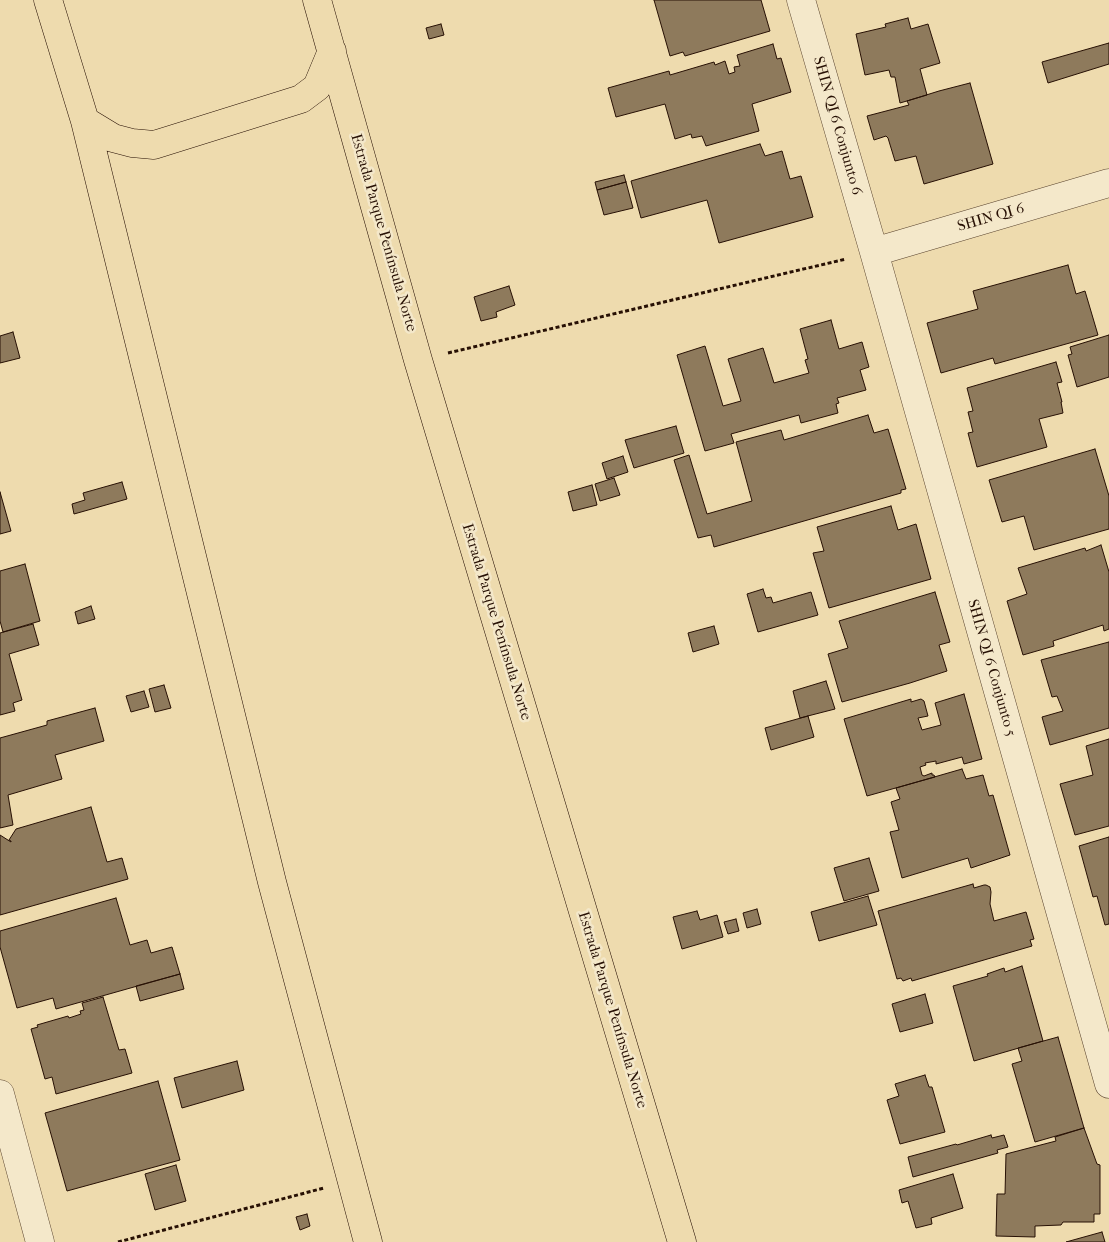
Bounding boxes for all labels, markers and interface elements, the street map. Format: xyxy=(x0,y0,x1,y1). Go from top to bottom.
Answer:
street label: SHIN QI 6 Conjunto 6 xyxy=(809,55,865,197)
street label: Estrada Parque Península Norte xyxy=(346,132,420,334)
street label: SHIN QI 6 xyxy=(956,200,1026,236)
street label: Estrada Parque Península Norte xyxy=(457,521,535,723)
street label: SHIN QI 6 Conjunto 5 xyxy=(963,597,1019,739)
street label: Estrada Parque Península Norte xyxy=(573,909,651,1111)

